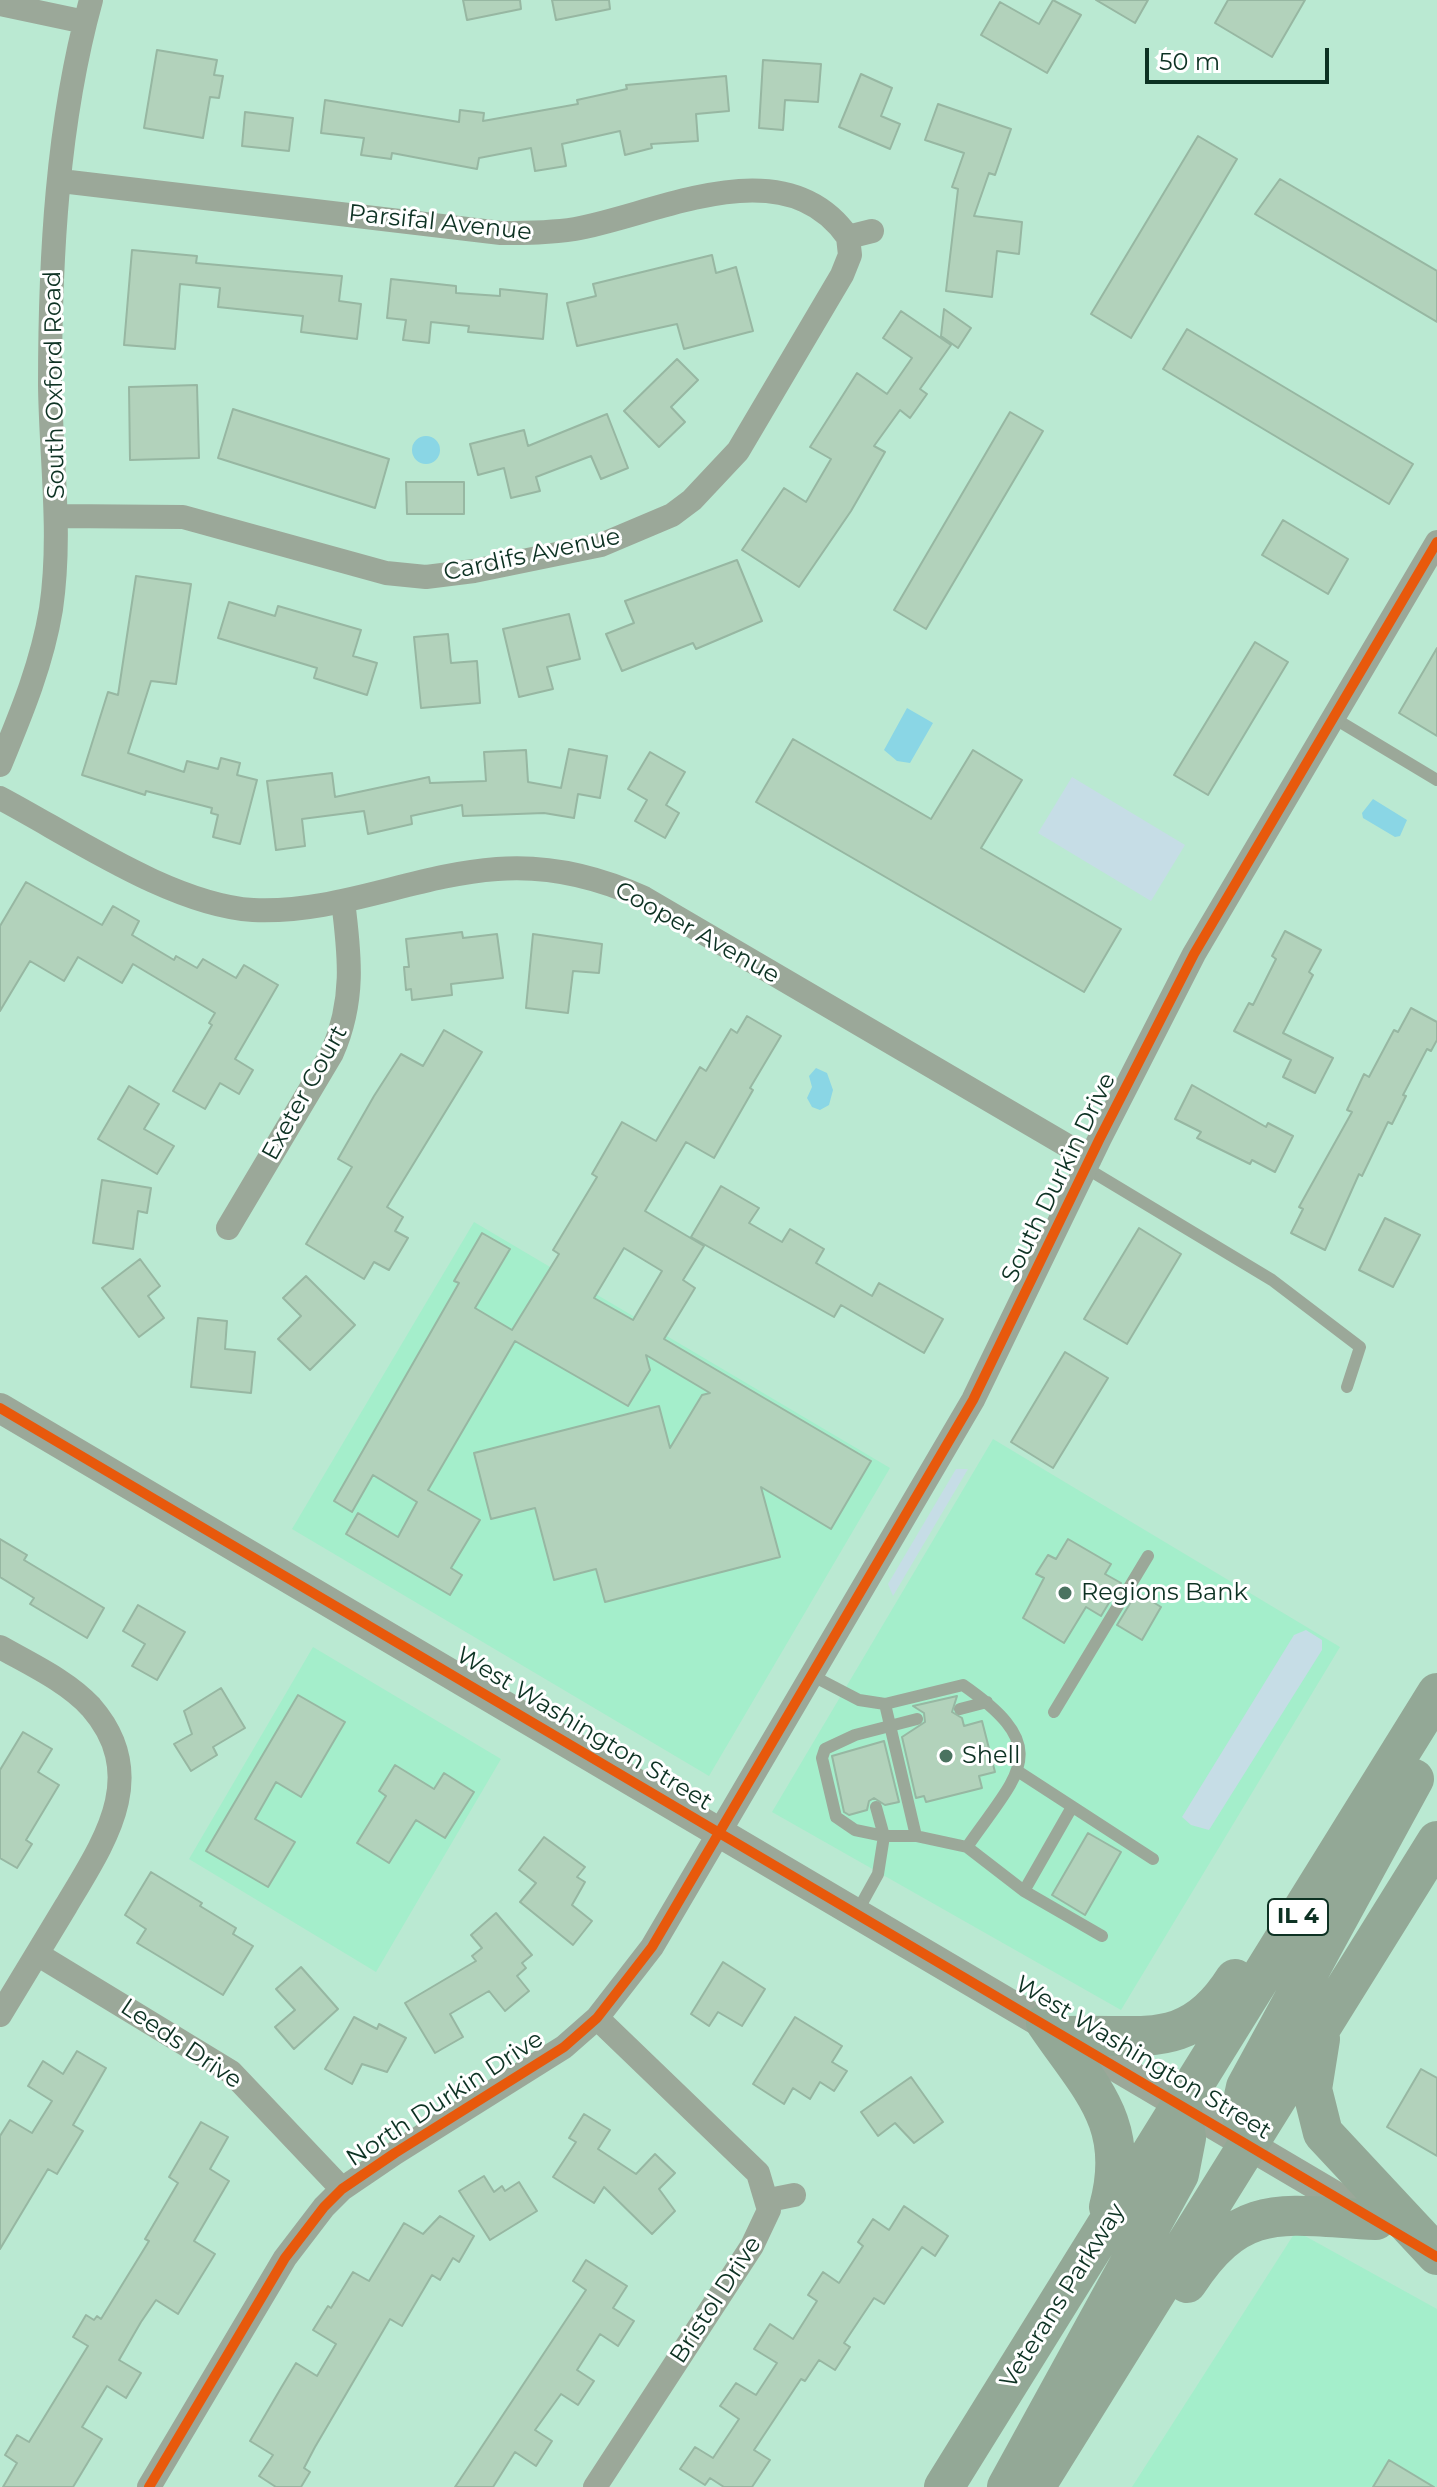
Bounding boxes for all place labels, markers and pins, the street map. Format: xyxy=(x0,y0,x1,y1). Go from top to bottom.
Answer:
place label: Regions Bank xyxy=(1081,1579,1248,1607)
marker: Regions Bank xyxy=(1056,1584,1074,1602)
place label: Shell xyxy=(962,1742,1020,1770)
marker: Shell xyxy=(937,1747,955,1765)

